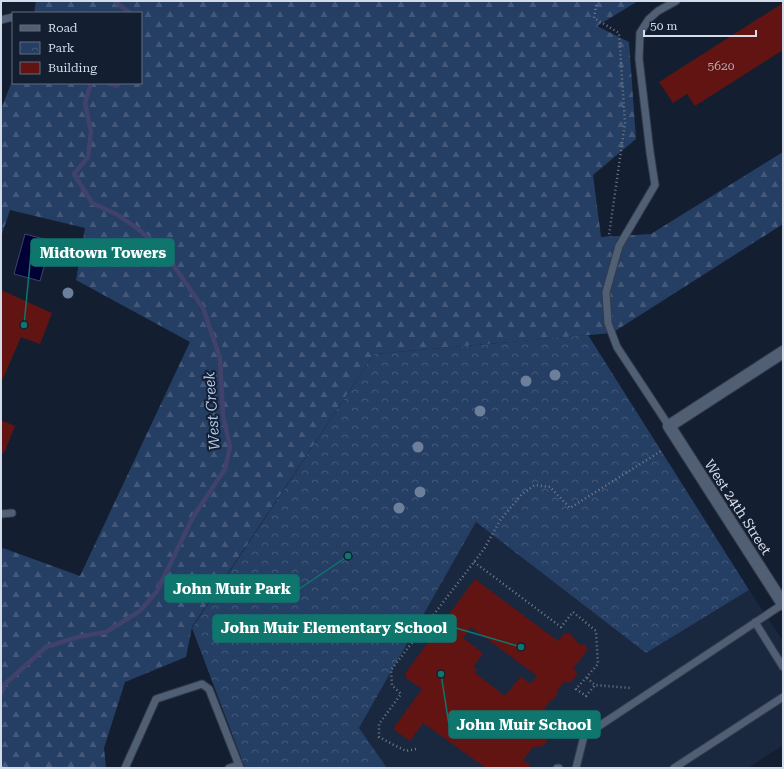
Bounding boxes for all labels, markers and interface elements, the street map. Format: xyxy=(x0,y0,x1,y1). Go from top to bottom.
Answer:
legend xyxy=(12,12,142,84)
scale bar xyxy=(644,12,756,38)
text: 50 m xyxy=(650,19,677,33)
text: Road xyxy=(48,21,78,35)
text: Park xyxy=(48,41,75,55)
house number: 5620 xyxy=(708,59,735,73)
text: Building xyxy=(48,61,97,75)
callout: Midtown Towers xyxy=(31,239,174,266)
text: Midtown Towers xyxy=(40,244,167,262)
water label: West Creek xyxy=(200,370,224,451)
street label: West 24th Street xyxy=(701,456,775,558)
callout: John Muir Park xyxy=(165,575,299,602)
text: John Muir Park xyxy=(173,580,292,598)
callout: John Muir Elementary School xyxy=(213,615,456,642)
text: John Muir Elementary School xyxy=(221,619,447,637)
callout: John Muir School xyxy=(449,711,600,738)
text: John Muir School xyxy=(457,716,592,734)

